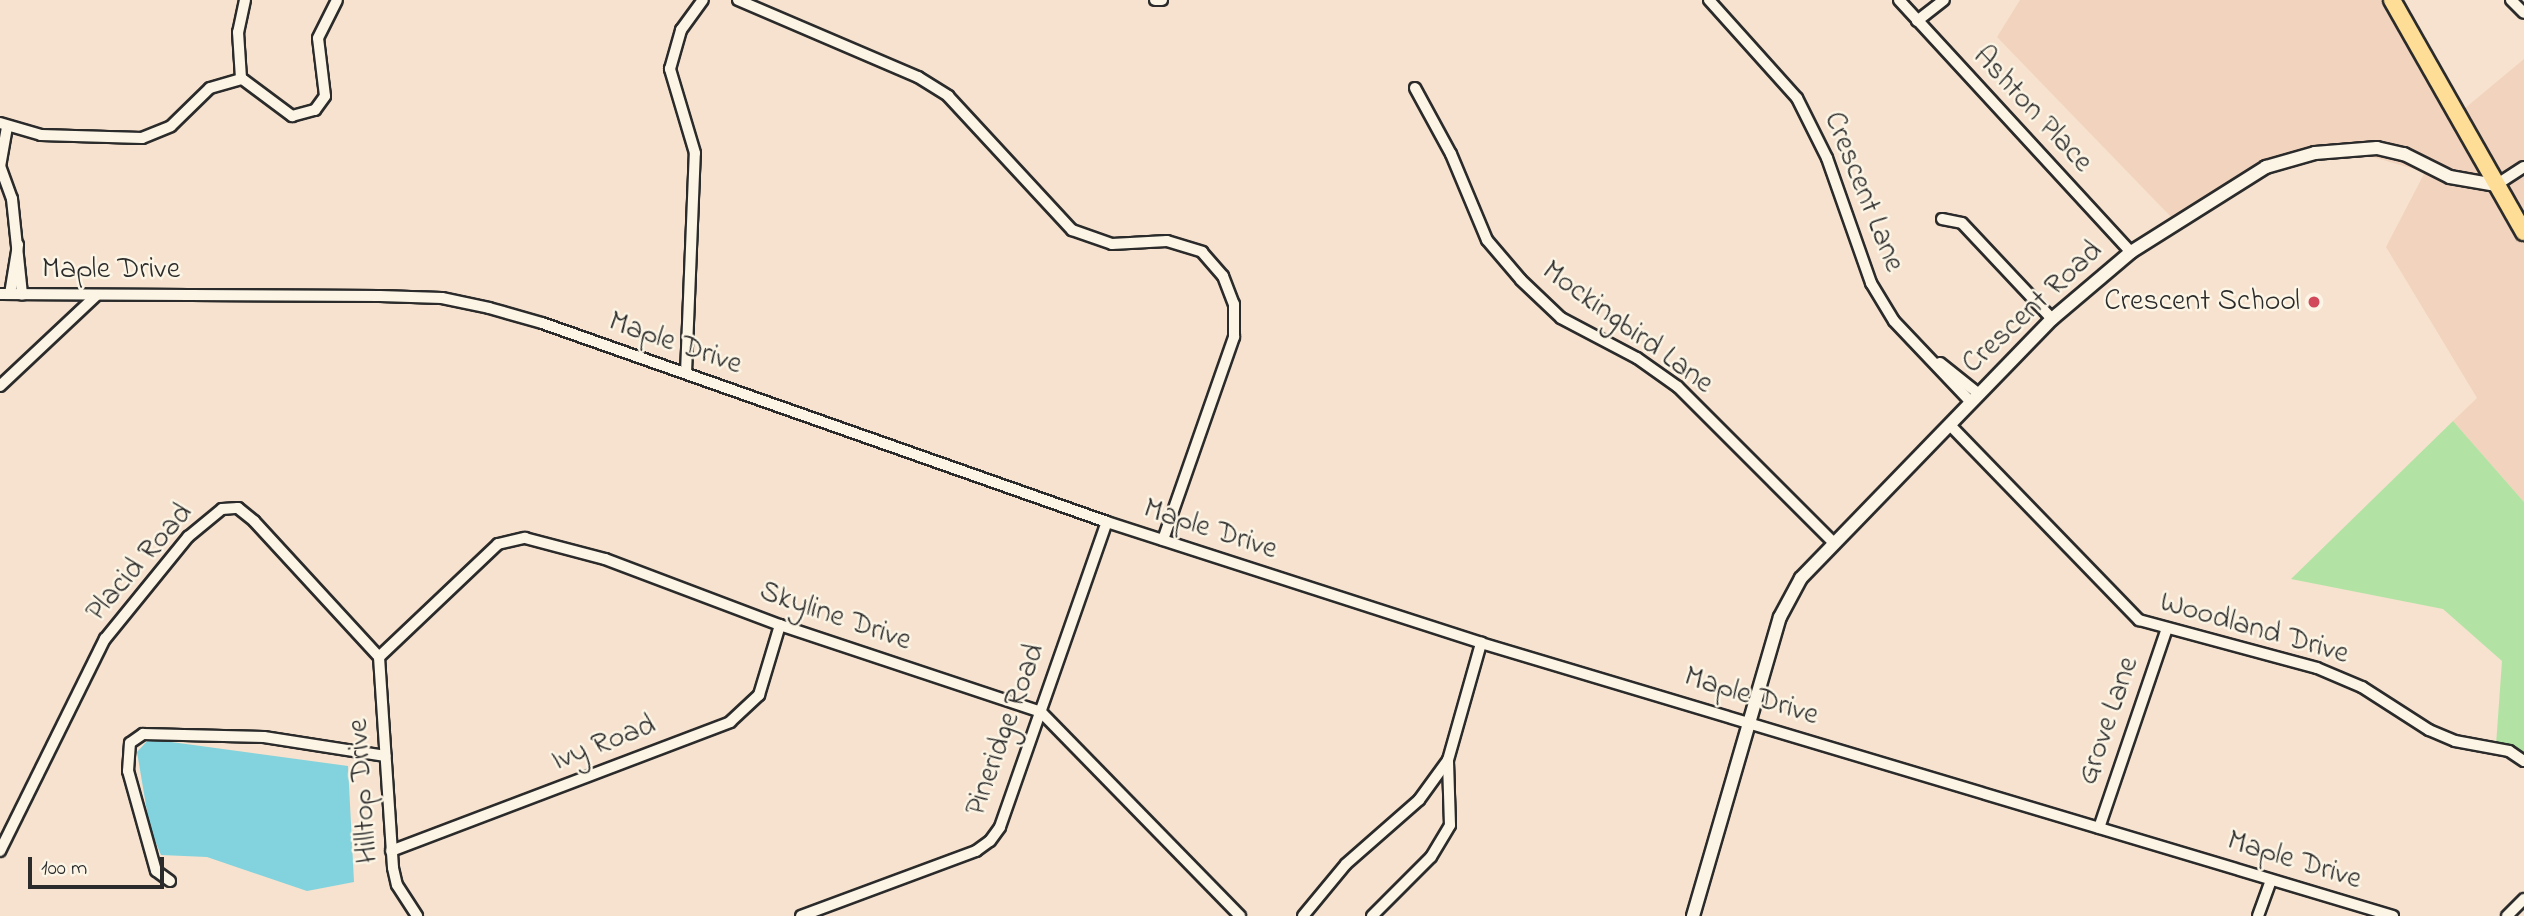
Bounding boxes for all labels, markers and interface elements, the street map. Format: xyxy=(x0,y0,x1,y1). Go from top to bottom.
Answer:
street label: Ashton Place xyxy=(1964,39,2100,181)
street label: Crescent Lane xyxy=(1815,107,1911,277)
street label: Crescent Road xyxy=(1955,234,2111,382)
street label: Maple Drive xyxy=(42,252,180,288)
street label: Mockingbird Lane xyxy=(1534,254,1720,402)
place label: Crescent School xyxy=(2104,284,2300,320)
marker: Crescent School xyxy=(2306,294,2322,310)
street label: Maple Drive xyxy=(604,304,746,384)
street label: Maple Drive xyxy=(1139,491,1281,569)
street label: Placid Road xyxy=(79,496,201,630)
street label: Skyline Drive xyxy=(754,574,916,660)
street label: Woodland Drive xyxy=(2156,585,2352,673)
street label: Pineridge Road xyxy=(958,639,1054,821)
street label: Grove Lane xyxy=(2070,652,2148,790)
street label: Maple Drive xyxy=(1680,660,1822,734)
street label: Ivy Road xyxy=(547,708,661,780)
street label: Hilltop Drive xyxy=(341,717,387,865)
street label: Maple Drive xyxy=(2223,824,2365,898)
scale bar xyxy=(32,842,168,886)
text: 100 m xyxy=(41,854,87,884)

